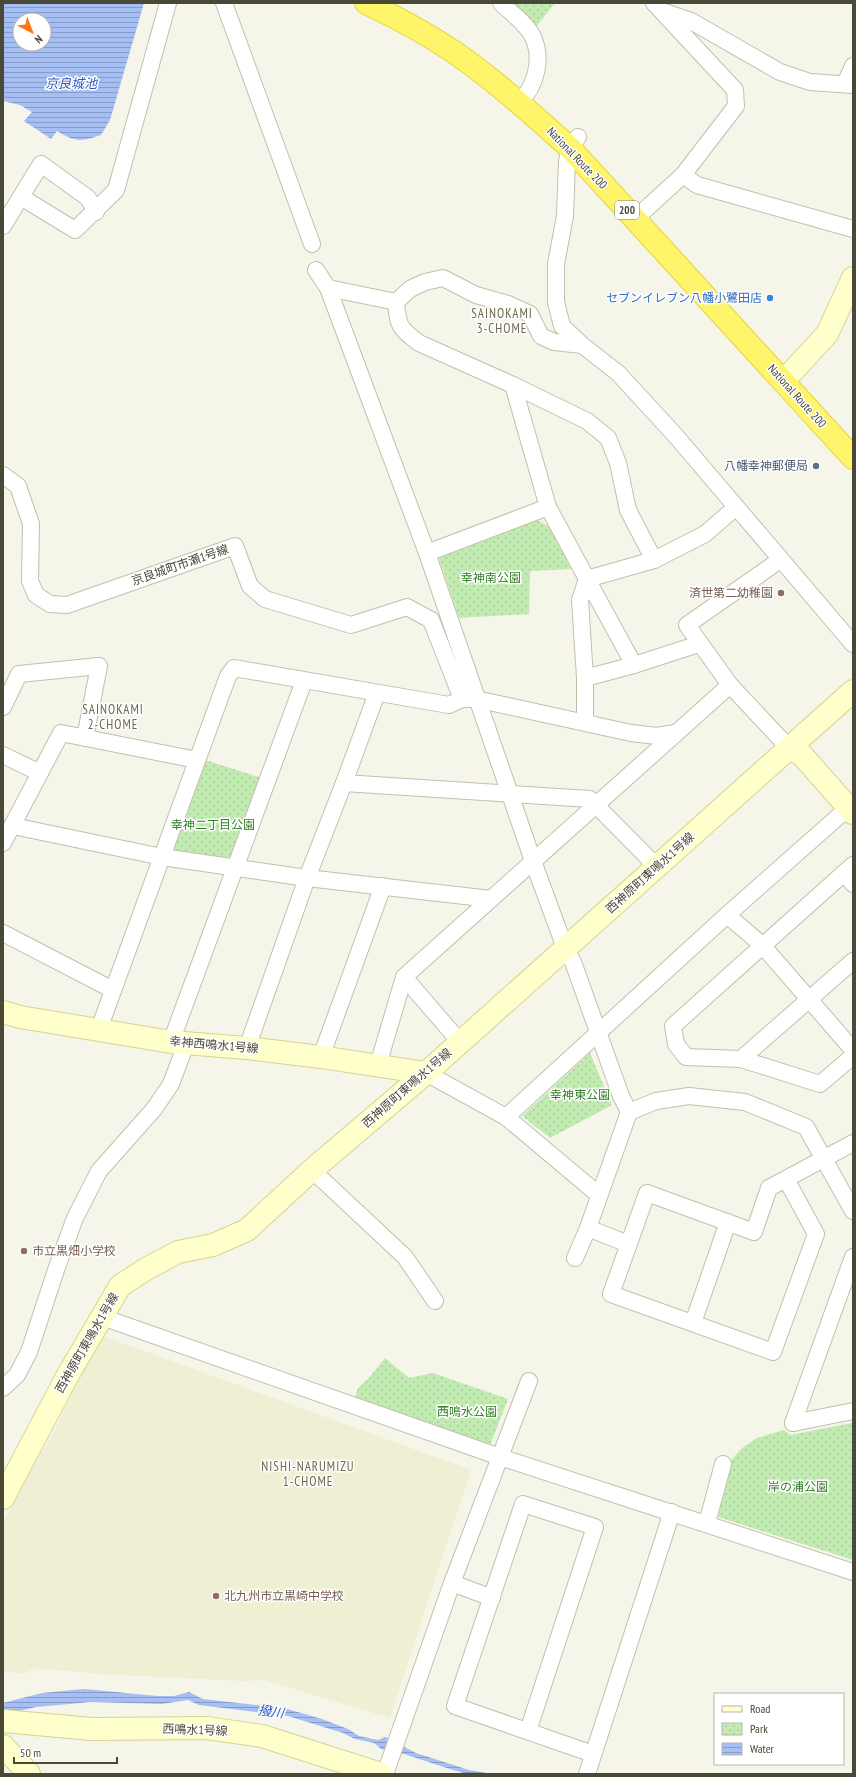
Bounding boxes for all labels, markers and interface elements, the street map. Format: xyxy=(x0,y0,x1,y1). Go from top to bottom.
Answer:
north arrow xyxy=(12,12,52,52)
text: N xyxy=(32,32,46,47)
water label: 京良城池 xyxy=(45,75,99,92)
street label: National Route 200 xyxy=(544,124,611,192)
road number: 200 xyxy=(615,201,639,219)
place label: セブンイレブン八幡小鷺田店 xyxy=(606,290,762,305)
marker: セブンイレブン八幡小鷺田店 xyxy=(765,293,775,303)
district label: SAINOKAMI 3-CHOME xyxy=(471,305,533,337)
street label: National Route 200 xyxy=(765,361,830,431)
place label: 八幡幸神郵便局 xyxy=(724,458,808,473)
marker: 八幡幸神郵便局 xyxy=(811,461,821,471)
street label: 京良城町市瀬1号線 xyxy=(129,541,230,588)
park label: 幸神南公園 xyxy=(461,570,521,585)
place label: 済世第二幼稚園 xyxy=(689,585,773,600)
marker: 済世第二幼稚園 xyxy=(776,588,786,598)
district label: SAINOKAMI 2-CHOME xyxy=(82,701,144,733)
park label: 幸神二丁目公園 xyxy=(171,817,255,832)
street label: 西神原町東鳴水1号線 xyxy=(603,829,697,916)
street label: 幸神西鳴水1号線 xyxy=(169,1033,259,1056)
street label: 西神原町東鳴水1号線 xyxy=(359,1045,454,1130)
park label: 幸神東公園 xyxy=(550,1087,610,1102)
place label: 市立黒畑小学校 xyxy=(32,1243,116,1258)
marker: 市立黒畑小学校 xyxy=(19,1246,29,1256)
street label: 西神原町東鳴水1号線 xyxy=(52,1290,121,1396)
park label: 西鳴水公園 xyxy=(437,1404,497,1419)
district label: NISHI-NARUMIZU 1-CHOME xyxy=(261,1458,355,1490)
park label: 岸の浦公園 xyxy=(768,1479,828,1494)
place label: 北九州市立黒崎中学校 xyxy=(224,1588,344,1603)
marker: 北九州市立黒崎中学校 xyxy=(211,1591,221,1601)
legend xyxy=(714,1693,844,1765)
water label: 撥川 xyxy=(257,1701,287,1722)
text: Road xyxy=(750,1701,770,1716)
street label: 西鳴水1号線 xyxy=(162,1721,228,1738)
text: Park xyxy=(750,1721,768,1736)
scale bar xyxy=(14,1739,117,1765)
text: Water xyxy=(750,1741,775,1756)
text: 50 m xyxy=(20,1745,41,1760)

